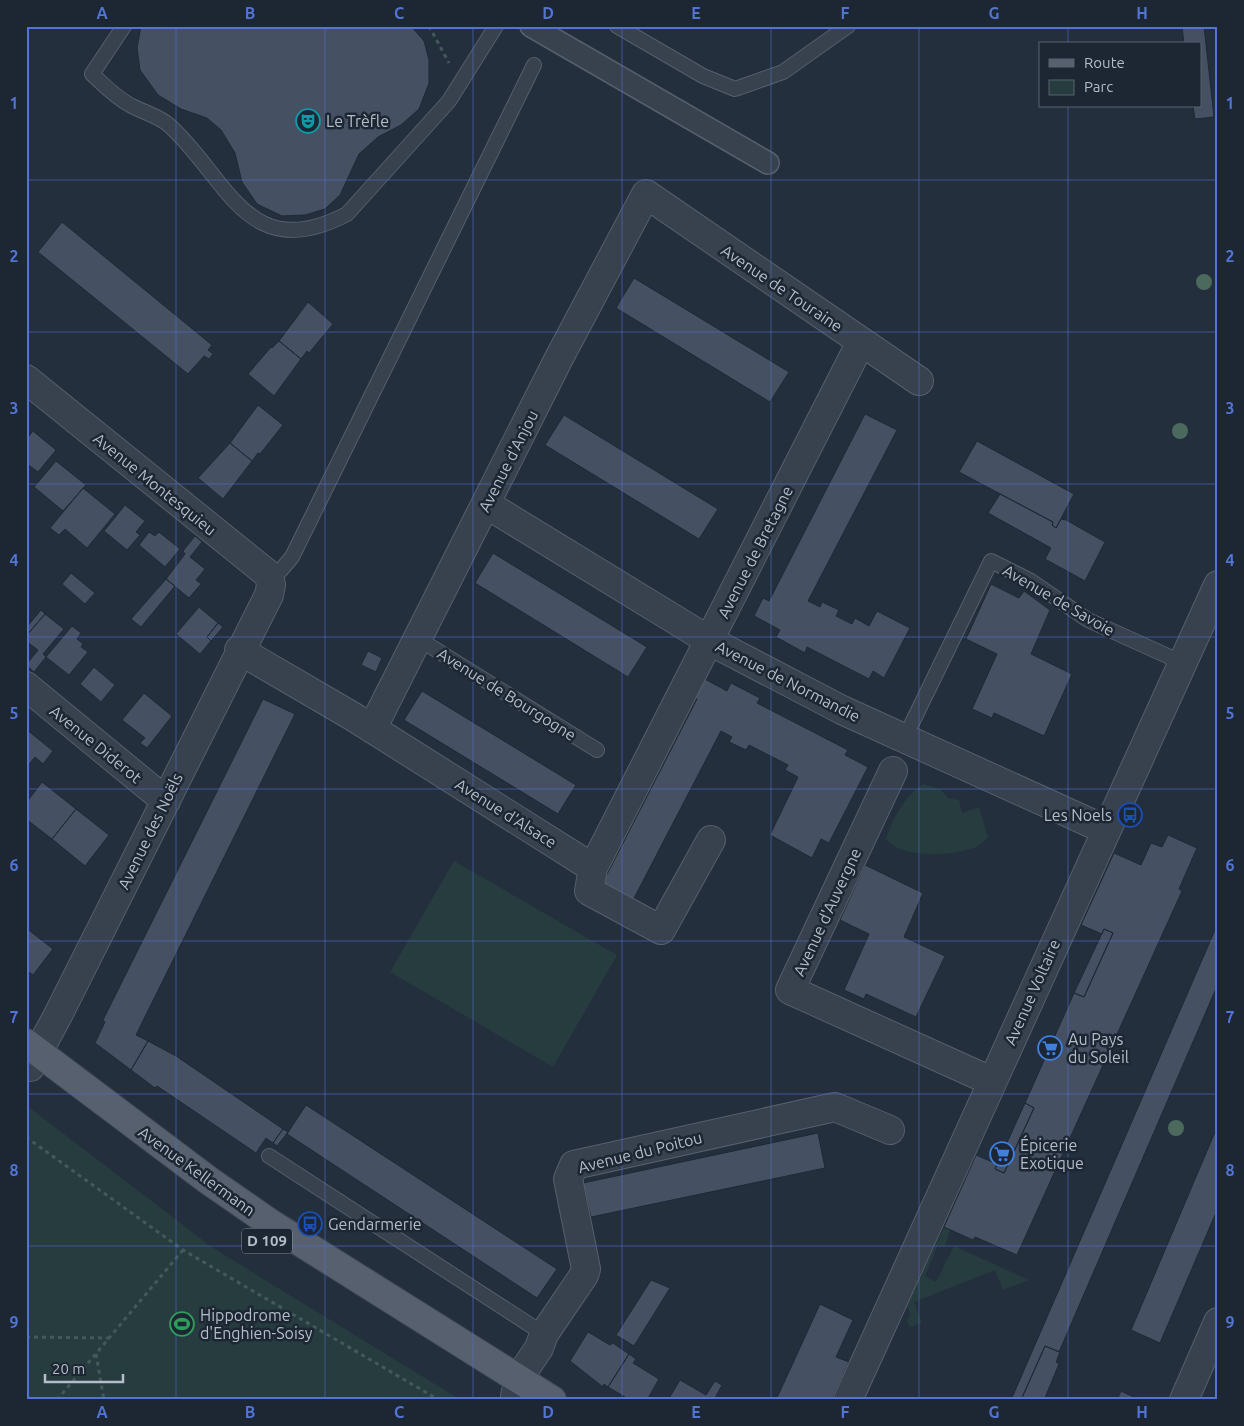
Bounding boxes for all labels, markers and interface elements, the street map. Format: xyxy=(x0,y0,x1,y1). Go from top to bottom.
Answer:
text: A xyxy=(96,4,108,22)
text: B xyxy=(245,4,255,22)
text: C xyxy=(394,4,404,22)
text: D xyxy=(542,4,554,22)
text: E xyxy=(691,4,701,22)
text: F xyxy=(841,4,850,22)
text: G xyxy=(988,4,1000,22)
text: H xyxy=(1136,4,1148,22)
legend xyxy=(1039,42,1202,108)
text: Route xyxy=(1084,54,1125,71)
text: Parc xyxy=(1084,78,1113,95)
text: 1 xyxy=(9,94,19,112)
text: 1 xyxy=(1225,94,1235,112)
theatre icon: Le Trèfle xyxy=(295,108,321,134)
place label: Le Trèfle xyxy=(326,112,389,130)
street label: Avenue de Touraine xyxy=(718,241,846,335)
text: 2 xyxy=(9,247,19,265)
text: 2 xyxy=(1225,247,1235,265)
text: 3 xyxy=(9,399,19,417)
text: 3 xyxy=(1225,399,1235,417)
street label: Avenue d'Anjou xyxy=(475,407,541,515)
street label: Avenue Montesquieu xyxy=(90,429,220,539)
street label: Avenue de Bretagne xyxy=(714,483,796,621)
text: 4 xyxy=(9,551,19,569)
text: 4 xyxy=(1225,551,1235,569)
street label: Avenue de Savoie xyxy=(1000,561,1118,639)
street label: Avenue de Normandie xyxy=(713,637,863,725)
street label: Avenue de Bourgogne xyxy=(434,644,580,744)
street label: Avenue Diderot xyxy=(47,702,146,787)
text: 5 xyxy=(9,704,19,722)
text: 5 xyxy=(1225,704,1235,722)
street label: Avenue des Noëls xyxy=(114,770,186,892)
street label: Avenue d'Alsace xyxy=(452,775,560,851)
bus stop icon: Les Noels xyxy=(1117,802,1143,828)
place label: Les Noels xyxy=(1044,806,1112,824)
street label: Avenue d'Auvergne xyxy=(789,845,865,979)
text: 6 xyxy=(9,856,19,874)
text: 6 xyxy=(1225,856,1235,874)
street label: Avenue Voltaire xyxy=(1001,936,1063,1048)
text: 7 xyxy=(9,1008,19,1026)
text: 7 xyxy=(1225,1008,1235,1026)
place label: Au Pays du Soleil xyxy=(1068,1030,1129,1066)
supermarket icon: Au Pays du Soleil xyxy=(1037,1035,1063,1061)
street label: Avenue Kellermann xyxy=(135,1123,259,1219)
street label: Avenue du Poitou xyxy=(576,1128,704,1176)
place label: Épicerie Exotique xyxy=(1020,1134,1084,1172)
supermarket icon: Épicerie Exotique xyxy=(989,1141,1015,1167)
text: 8 xyxy=(9,1161,19,1179)
text: 8 xyxy=(1225,1161,1235,1179)
bus stop icon: Gendarmerie xyxy=(297,1211,323,1237)
place label: Gendarmerie xyxy=(328,1215,422,1233)
road number: D 109 xyxy=(242,1228,292,1254)
place label: Hippodrome d'Enghien-Soisy xyxy=(200,1306,313,1342)
sports icon: Hippodrome d'Enghien-Soisy xyxy=(169,1311,195,1337)
text: 9 xyxy=(9,1313,19,1331)
text: 9 xyxy=(1225,1313,1235,1331)
scale bar xyxy=(45,1351,122,1383)
text: 20 m xyxy=(52,1360,85,1377)
text: A xyxy=(96,1403,108,1421)
text: B xyxy=(245,1403,255,1421)
text: C xyxy=(394,1403,404,1421)
text: D xyxy=(542,1403,554,1421)
text: E xyxy=(691,1403,701,1421)
text: F xyxy=(841,1403,850,1421)
text: G xyxy=(988,1403,1000,1421)
text: H xyxy=(1136,1403,1148,1421)

